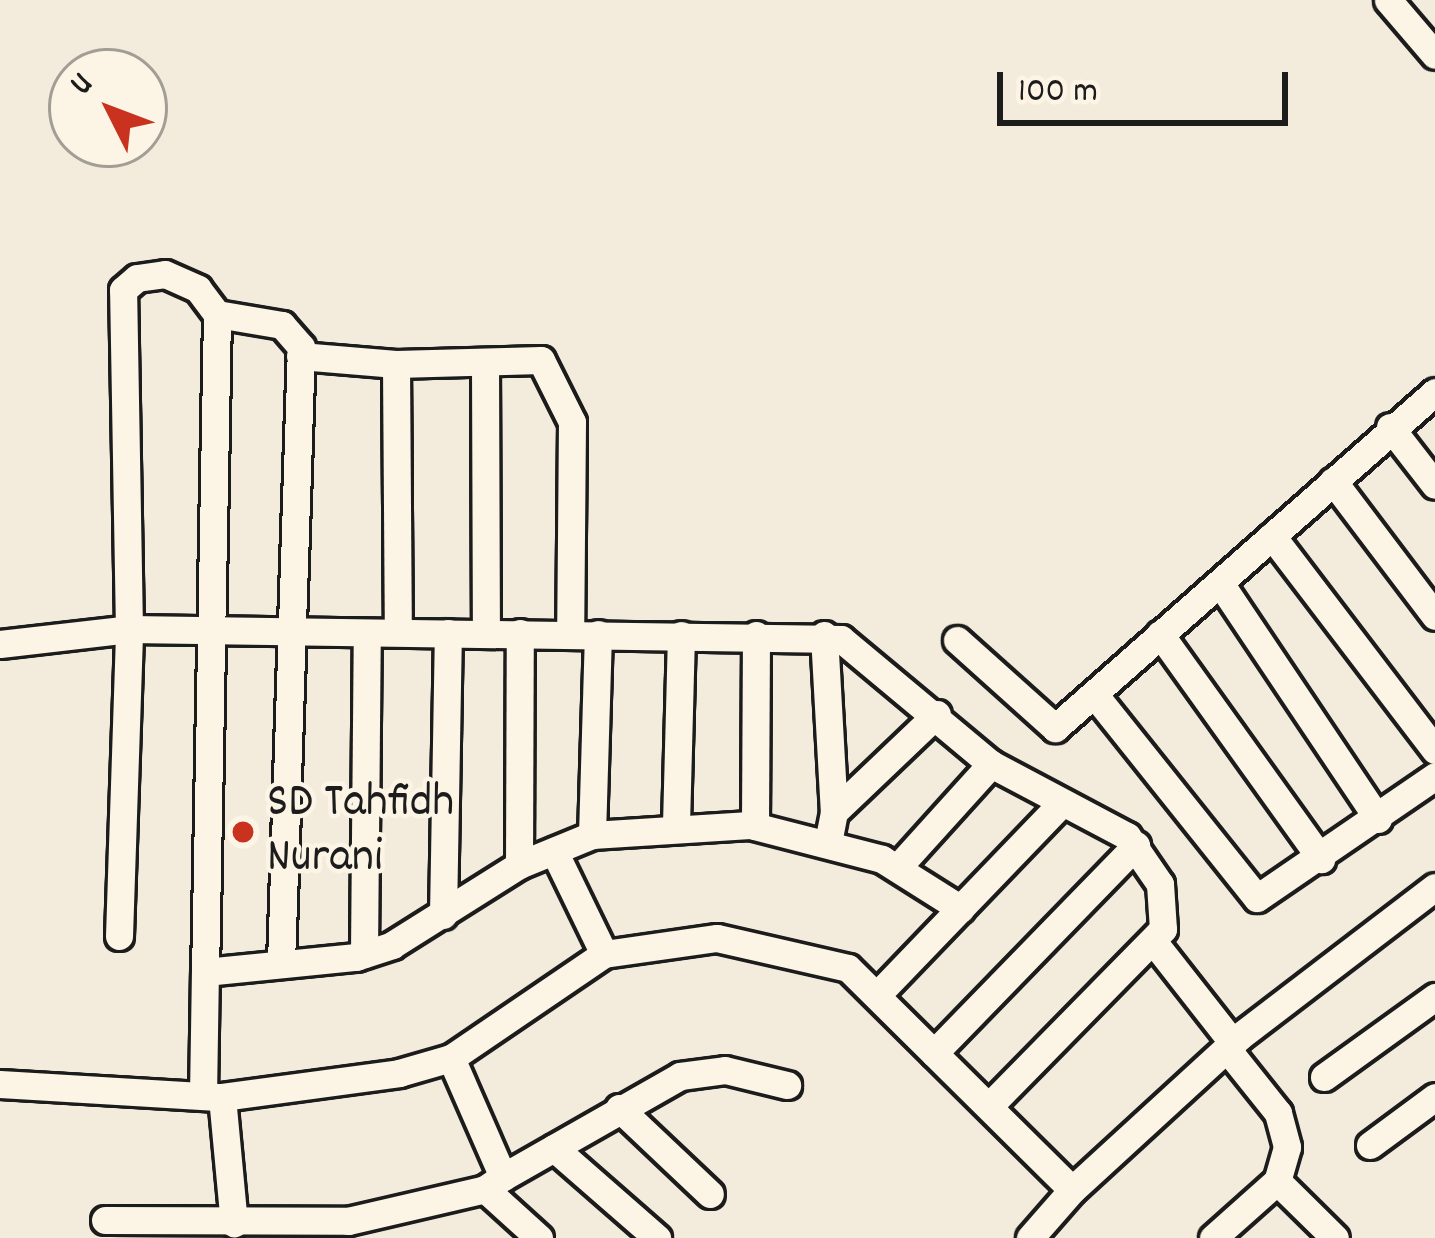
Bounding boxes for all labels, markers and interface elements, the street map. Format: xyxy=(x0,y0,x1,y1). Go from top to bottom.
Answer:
north arrow xyxy=(48,48,168,168)
scale bar xyxy=(1003,48,1294,122)
text: U xyxy=(60,64,106,107)
text: 100 m xyxy=(1018,67,1098,119)
place label: SD Tahfidh Nurani xyxy=(267,775,454,888)
marker: SD Tahfidh Nurani xyxy=(230,819,256,845)

